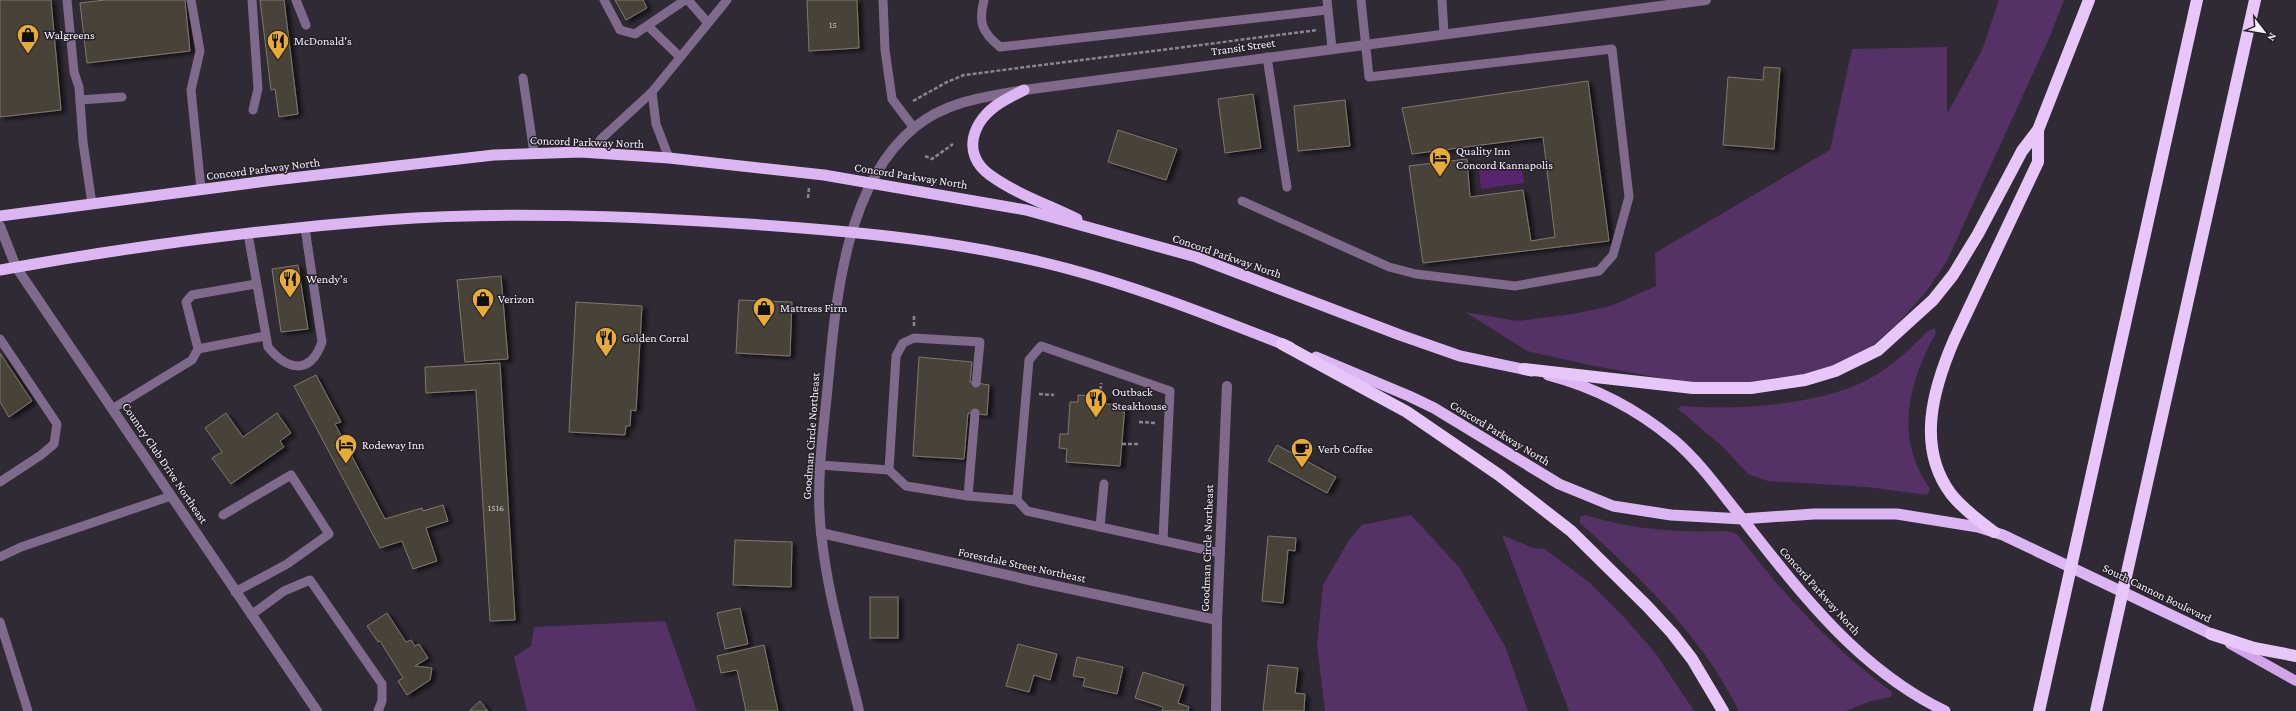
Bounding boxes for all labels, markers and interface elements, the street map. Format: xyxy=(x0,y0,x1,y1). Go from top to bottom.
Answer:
north arrow xyxy=(2244,12,2284,52)
house number: 15 xyxy=(829,19,837,30)
shop icon: Walgreens xyxy=(15,22,41,55)
place label: Walgreens xyxy=(44,28,95,42)
restaurant icon: McDonald's xyxy=(265,28,291,61)
text: N xyxy=(2265,31,2280,44)
place label: McDonald's xyxy=(294,34,352,48)
street label: Transit Street xyxy=(1210,35,1277,58)
street label: Concord Parkway North xyxy=(530,133,645,151)
place label: Quality Inn Concord Kannapolis xyxy=(1456,144,1553,172)
hotel icon: Quality Inn Concord Kannapolis xyxy=(1427,145,1453,178)
street label: Concord Parkway North xyxy=(205,155,321,183)
street label: Concord Parkway North xyxy=(853,160,969,192)
street label: Concord Parkway North xyxy=(1171,231,1284,281)
restaurant icon: Wendy's xyxy=(277,266,303,299)
place label: Wendy's xyxy=(306,272,348,286)
shop icon: Verizon xyxy=(470,286,496,319)
place label: Verizon xyxy=(498,292,535,306)
shop icon: Mattress Firm xyxy=(751,295,777,328)
place label: Mattress Firm xyxy=(780,301,848,315)
restaurant icon: Golden Corral xyxy=(593,325,619,358)
place label: Golden Corral xyxy=(622,331,689,345)
street label: Goodman Circle Northeast xyxy=(800,371,823,500)
place label: Outback Steakhouse xyxy=(1112,385,1167,413)
restaurant icon: Outback Steakhouse xyxy=(1083,386,1109,419)
street label: Concord Parkway North xyxy=(1447,398,1553,469)
street label: Country Club Drive Northeast xyxy=(119,400,211,527)
hotel icon: Rodeway Inn xyxy=(333,432,359,465)
cafe icon: Verb Coffee xyxy=(1289,436,1315,469)
place label: Rodeway Inn xyxy=(362,438,425,452)
place label: Verb Coffee xyxy=(1318,442,1373,456)
street label: Goodman Circle Northeast xyxy=(1198,483,1216,612)
house number: 1516 xyxy=(488,502,504,513)
street label: Concord Parkway North xyxy=(1777,544,1864,639)
street label: Forestdale Street Northeast xyxy=(957,545,1088,586)
street label: South Cannon Boulevard xyxy=(2100,561,2214,626)

